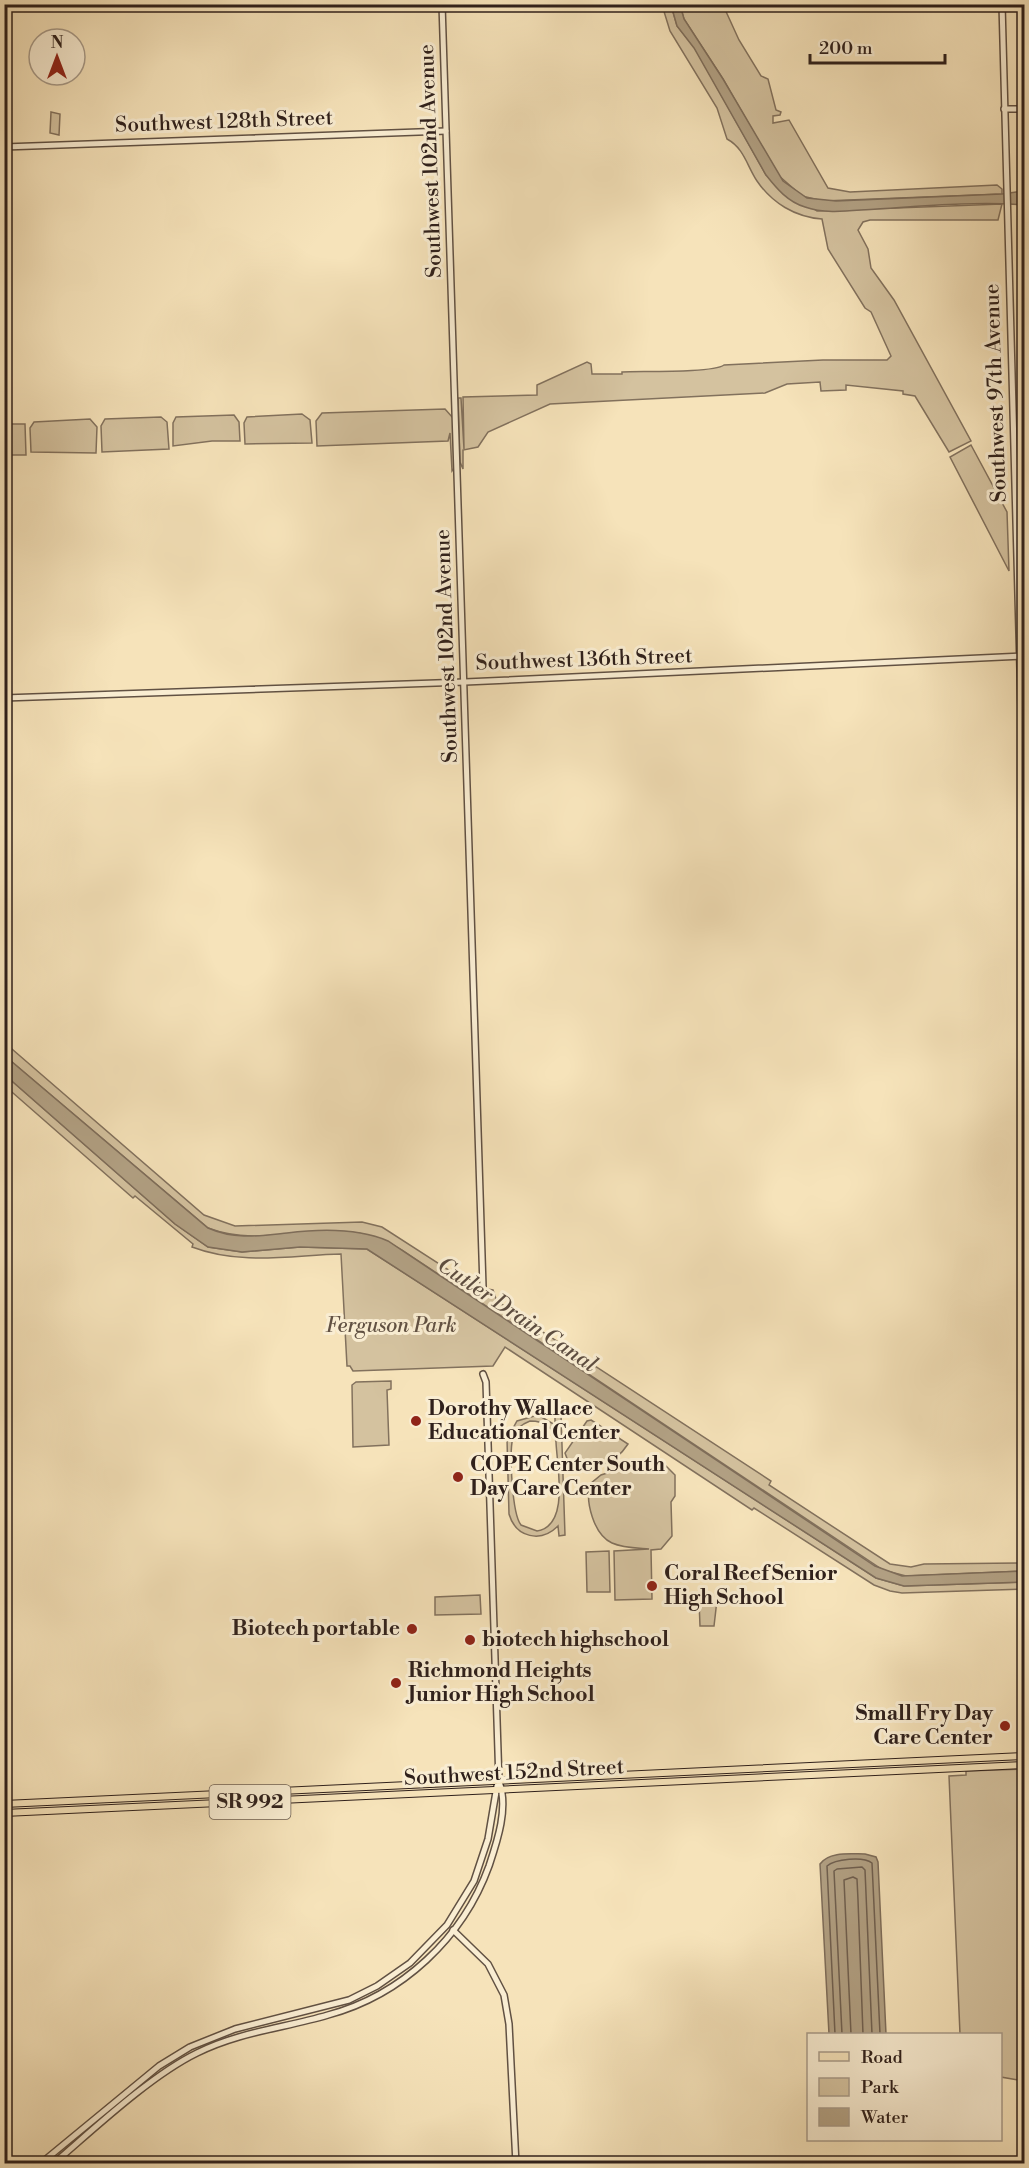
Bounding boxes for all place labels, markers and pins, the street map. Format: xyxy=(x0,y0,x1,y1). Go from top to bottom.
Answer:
place label: Dorothy Wallace Educational Center xyxy=(428,1396,621,1446)
marker: Dorothy Wallace Educational Center xyxy=(409,1414,423,1428)
place label: COPE Center South Day Care Center xyxy=(470,1452,665,1502)
marker: COPE Center South Day Care Center xyxy=(451,1470,465,1484)
place label: Coral Reef Senior High School xyxy=(664,1561,838,1611)
marker: Coral Reef Senior High School xyxy=(645,1579,659,1593)
place label: Biotech portable xyxy=(232,1616,400,1642)
marker: Biotech portable xyxy=(405,1622,419,1636)
place label: biotech highschool xyxy=(482,1627,669,1653)
marker: biotech highschool xyxy=(463,1633,477,1647)
place label: Richmond Heights Junior High School xyxy=(405,1658,595,1708)
marker: Richmond Heights Junior High School xyxy=(389,1676,403,1690)
place label: Small Fry Day Care Center xyxy=(856,1701,993,1751)
marker: Small Fry Day Care Center xyxy=(998,1719,1012,1733)

